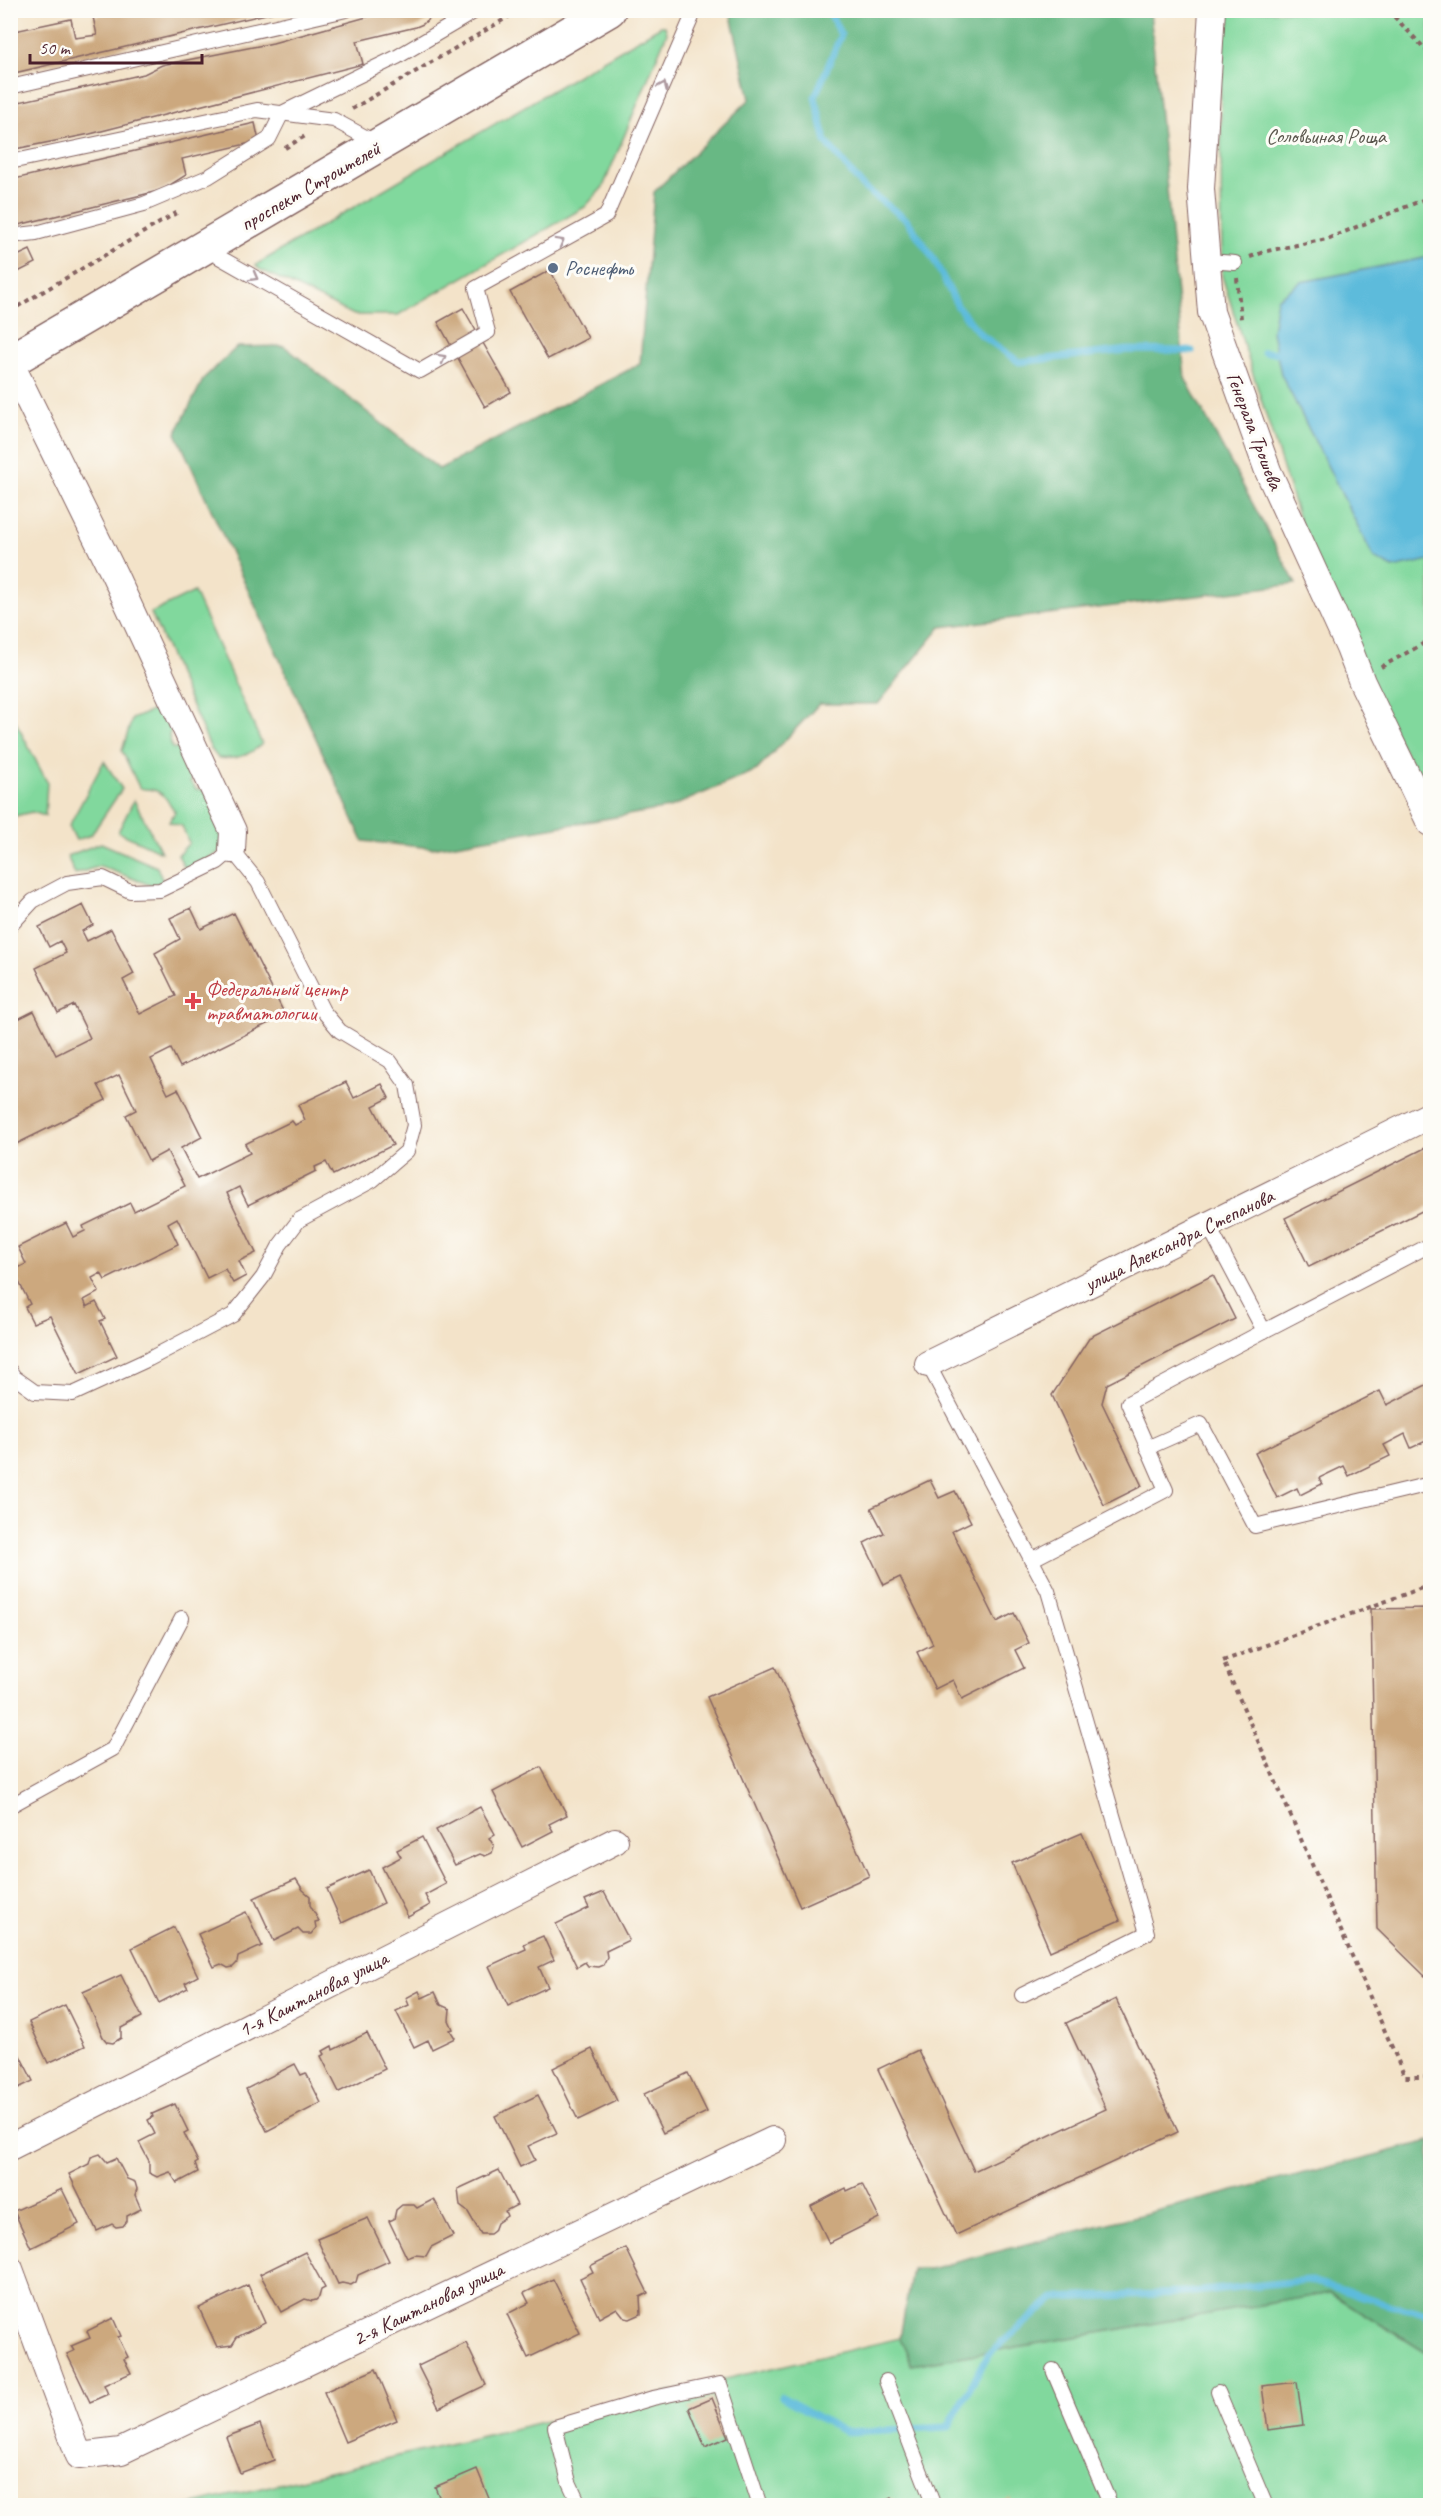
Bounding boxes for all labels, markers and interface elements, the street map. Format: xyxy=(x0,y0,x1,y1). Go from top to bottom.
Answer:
scale bar xyxy=(30,27,202,65)
text: 50 m xyxy=(39,37,72,59)
one-way arrow xyxy=(656,81,668,92)
park label: Соловьиная Роща xyxy=(1266,123,1388,149)
street label: проспект Строителей xyxy=(235,135,386,237)
one-way arrow xyxy=(554,238,564,249)
place label: Роснефть xyxy=(565,255,634,281)
marker: Роснефть xyxy=(546,261,560,275)
one-way arrow xyxy=(248,270,258,281)
one-way arrow xyxy=(436,354,446,365)
street label: Генерала Трошева xyxy=(1221,369,1290,495)
place label: Федеральный центр травматологии xyxy=(206,976,349,1026)
marker: Федеральный центр травматологии xyxy=(184,992,202,1010)
street label: улица Александра Степанова xyxy=(1078,1182,1280,1298)
street label: 1-я Каштановая улица xyxy=(234,1944,394,2043)
street label: 2-я Каштановая улица xyxy=(348,2255,510,2352)

